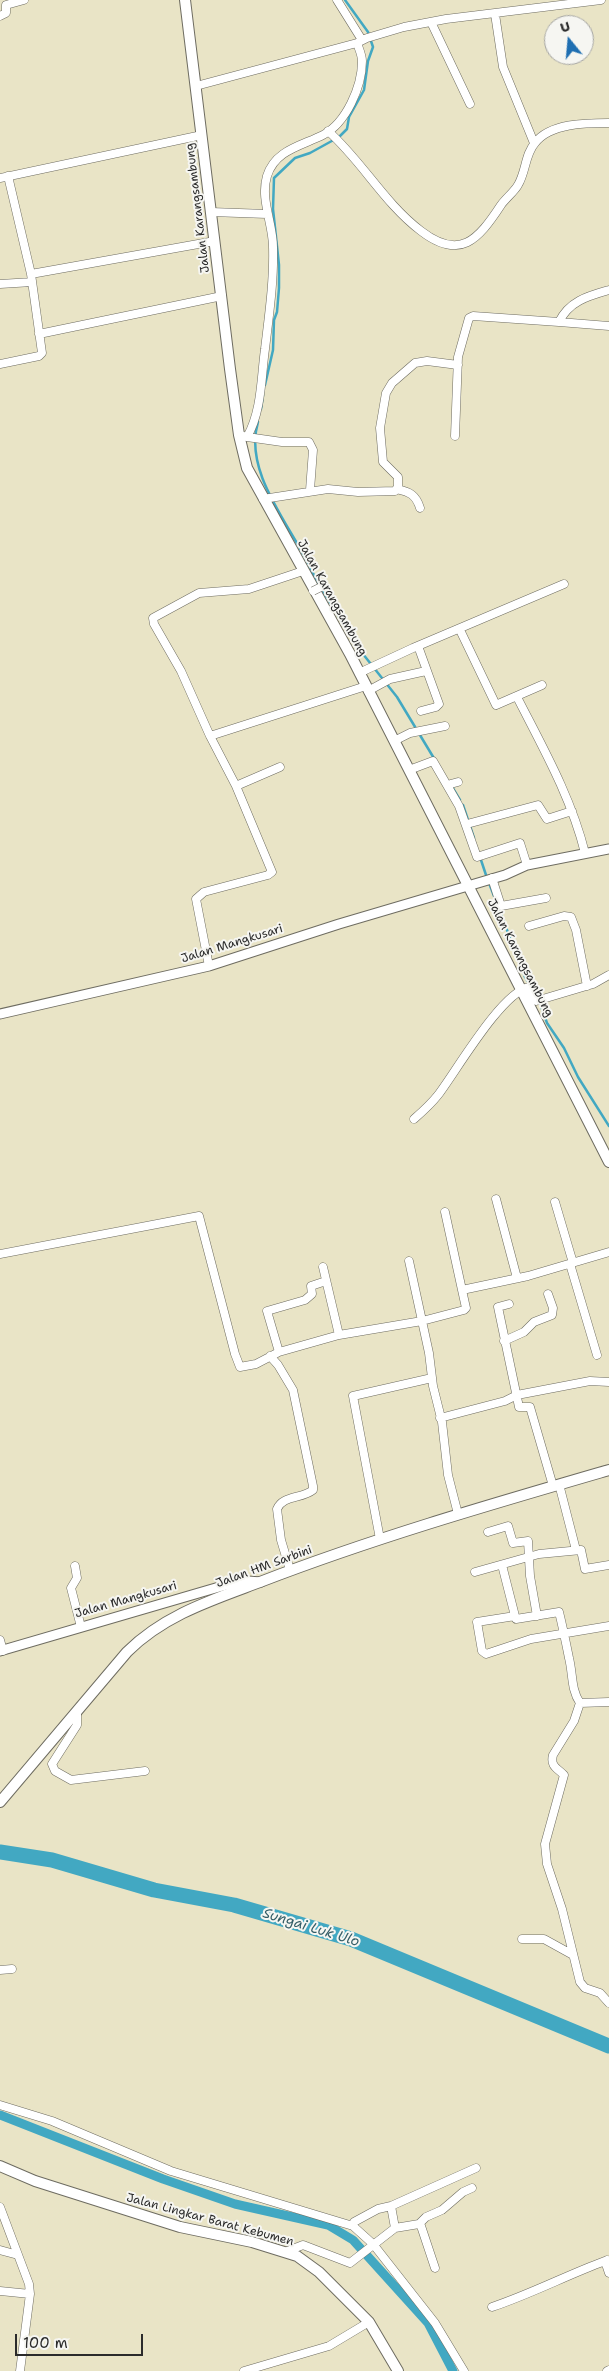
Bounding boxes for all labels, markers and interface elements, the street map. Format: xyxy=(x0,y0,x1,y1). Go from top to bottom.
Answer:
north arrow xyxy=(544,15,594,65)
text: U xyxy=(558,17,572,37)
street label: Jalan Karangsambung xyxy=(183,142,213,274)
street label: Jalan Karangsambung xyxy=(294,537,370,659)
street label: Jalan Karangsambung xyxy=(484,896,556,1020)
street label: Jalan Mangkusari xyxy=(179,922,285,966)
street label: Jalan HM Sarbini xyxy=(214,1543,314,1591)
street label: Jalan Mangkusari xyxy=(73,1579,179,1621)
water label: Sungai Luk Ulo xyxy=(261,1905,361,1951)
street label: Jalan Lingkar Barat Kebumen xyxy=(125,2191,295,2249)
scale bar xyxy=(18,2324,145,2356)
text: 100 m xyxy=(23,2333,68,2353)

